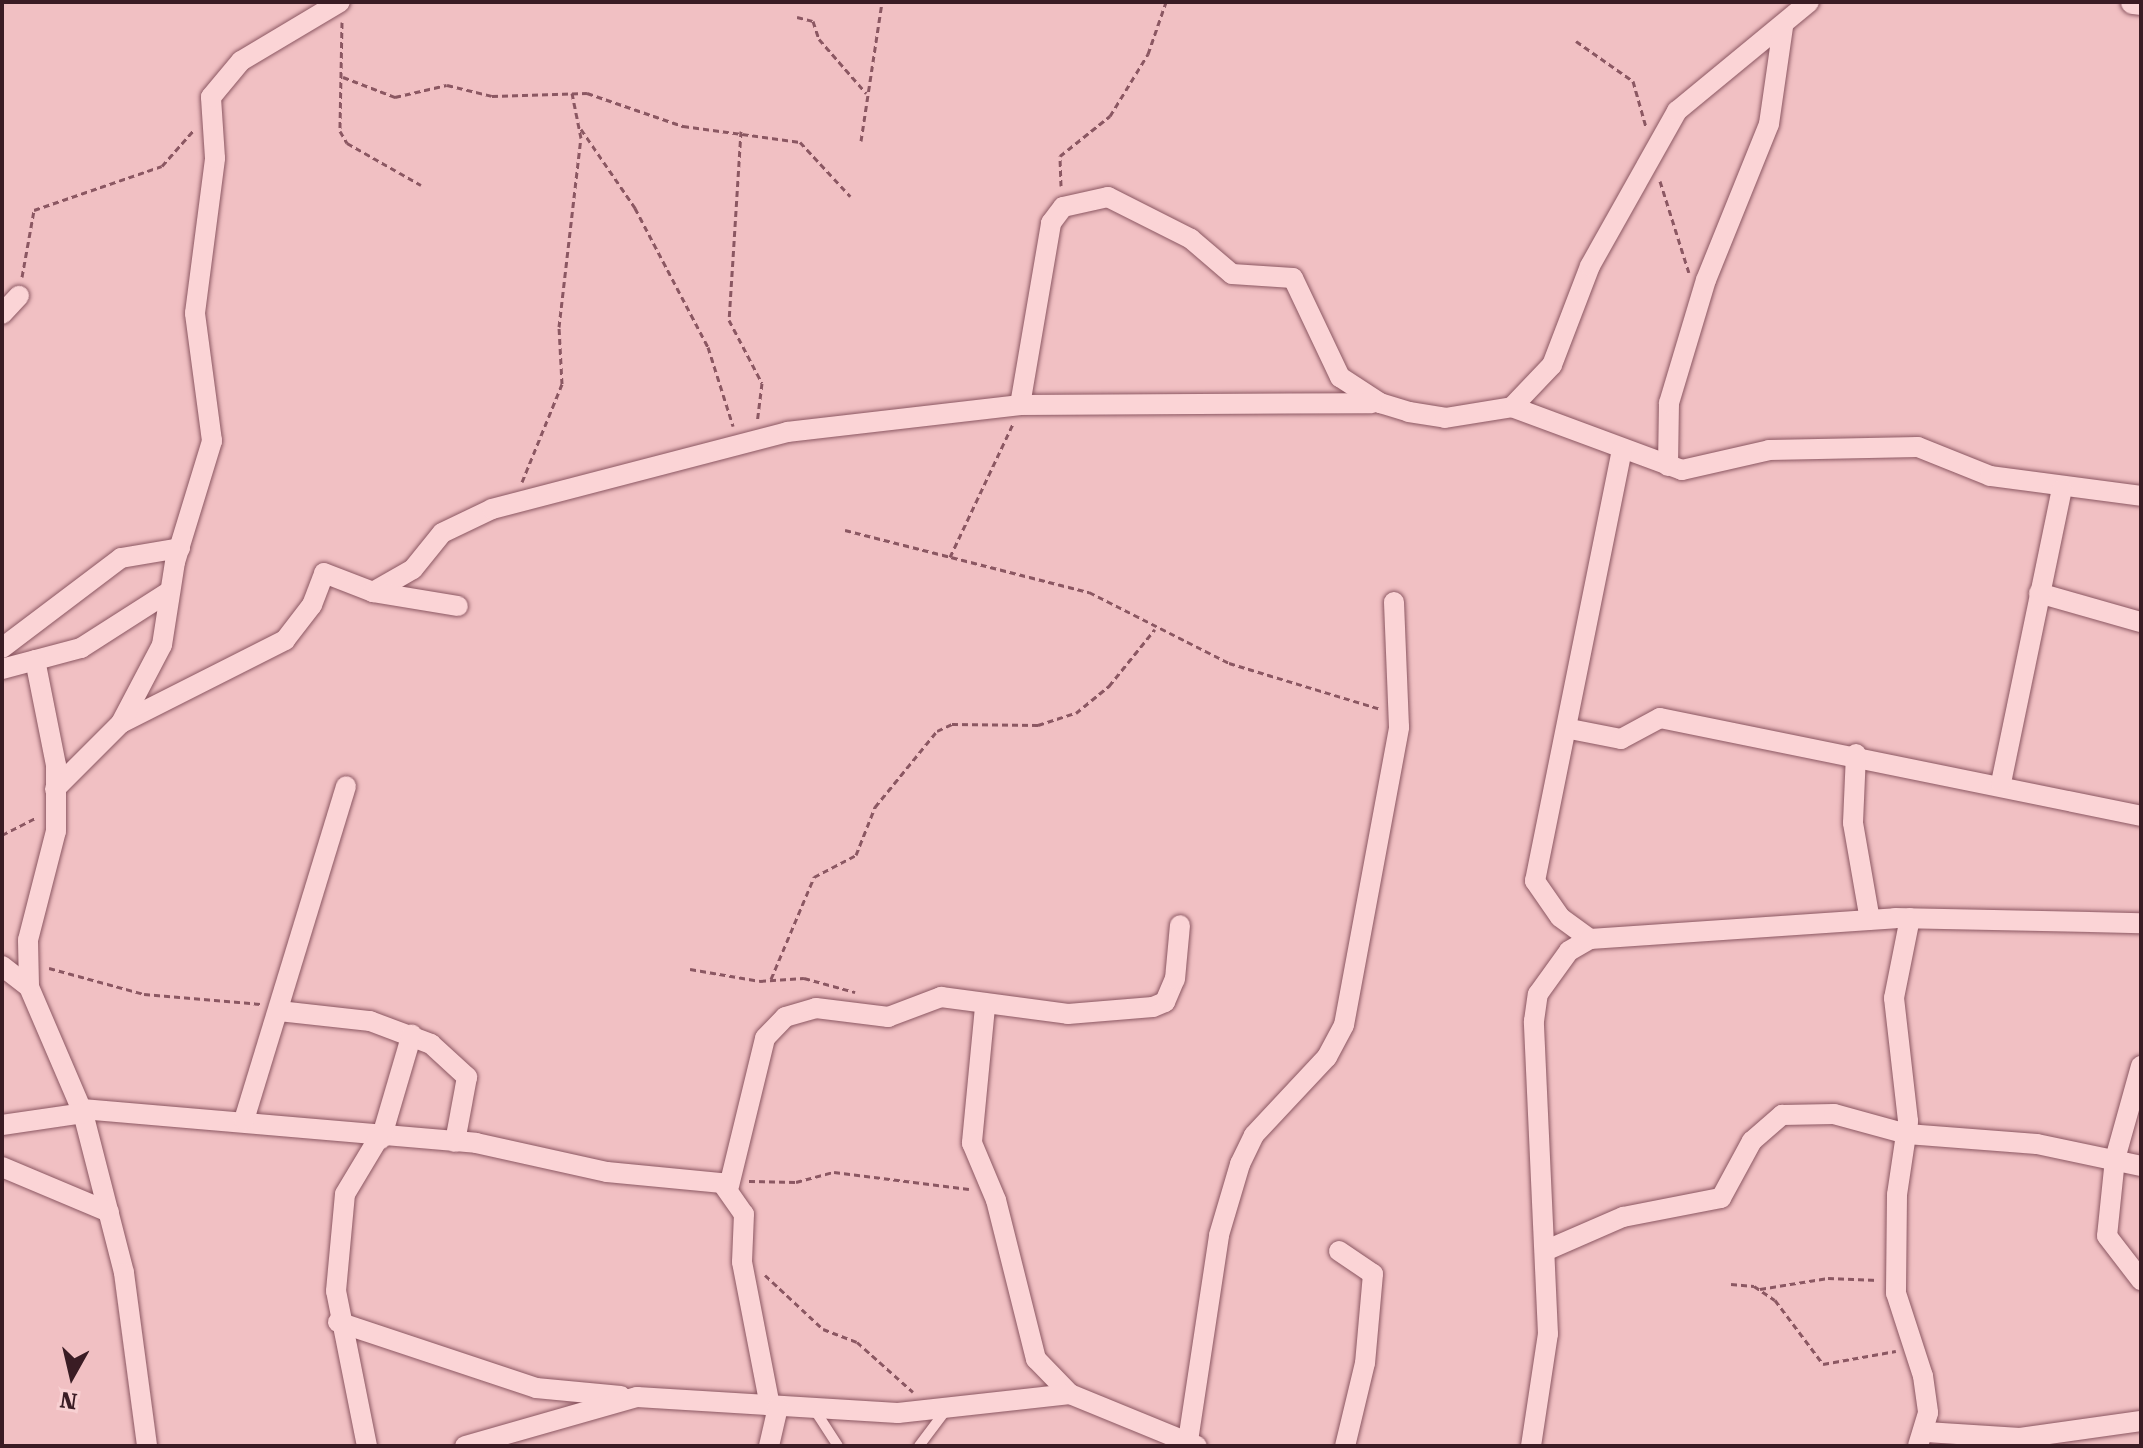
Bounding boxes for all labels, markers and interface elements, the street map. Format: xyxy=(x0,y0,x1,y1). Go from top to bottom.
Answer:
north arrow xyxy=(32,1336,112,1416)
text: N xyxy=(58,1387,79,1414)

